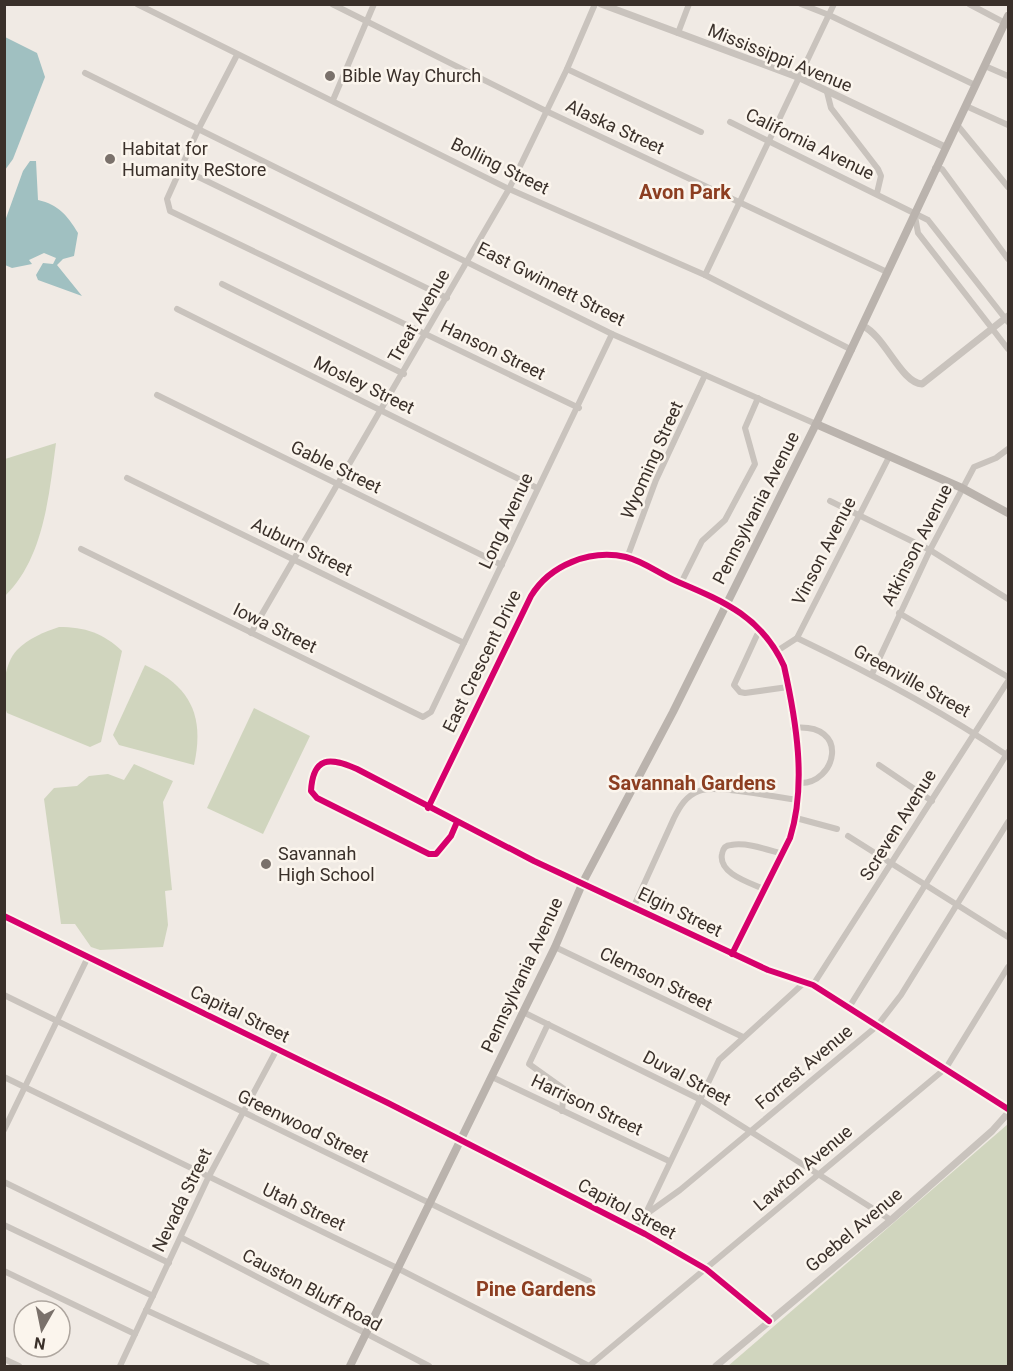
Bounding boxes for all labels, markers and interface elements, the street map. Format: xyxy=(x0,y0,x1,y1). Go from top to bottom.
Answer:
street label: Mississippi Avenue xyxy=(705,19,855,96)
place label: Bible Way Church xyxy=(342,65,481,86)
marker: Bible Way Church xyxy=(323,69,337,83)
street label: Alaska Street xyxy=(563,95,668,159)
street label: California Avenue xyxy=(743,103,878,184)
street label: Bolling Street xyxy=(448,133,553,198)
place label: Habitat for Humanity ReStore xyxy=(122,138,266,180)
marker: Habitat for Humanity ReStore xyxy=(103,152,117,166)
district label: Avon Park xyxy=(639,180,731,204)
street label: East Gwinnett Street xyxy=(474,237,629,330)
street label: Treat Avenue xyxy=(383,265,454,366)
street label: Hanson Street xyxy=(437,315,549,384)
street label: Mosley Street xyxy=(310,351,418,418)
street label: Wyoming Street xyxy=(616,398,687,522)
street label: Pennsylvania Avenue xyxy=(708,428,803,588)
street label: Gable Street xyxy=(288,436,385,498)
street label: Long Avenue xyxy=(474,470,537,572)
street label: Atkinson Avenue xyxy=(877,480,956,609)
street label: Vinson Avenue xyxy=(787,493,860,608)
street label: Auburn Street xyxy=(248,513,356,580)
street label: East Crescent Drive xyxy=(438,586,525,735)
street label: Iowa Street xyxy=(230,598,321,657)
street label: Greenville Street xyxy=(850,640,975,721)
street label: Screven Avenue xyxy=(855,765,940,884)
district label: Savannah Gardens xyxy=(608,771,776,795)
place label: Savannah High School xyxy=(278,843,375,885)
marker: Savannah High School xyxy=(259,857,273,871)
street label: Elgin Street xyxy=(635,882,726,941)
street label: Pennsylvania Avenue xyxy=(476,894,567,1056)
street label: Clemson Street xyxy=(596,942,716,1015)
street label: Capital Street xyxy=(187,980,293,1047)
street label: Forrest Avenue xyxy=(751,1020,856,1113)
street label: Duval Street xyxy=(640,1046,735,1110)
street label: Harrison Street xyxy=(528,1070,646,1140)
street label: Greenwood Street xyxy=(234,1085,372,1166)
street label: Lawton Avenue xyxy=(749,1120,856,1215)
street label: Nevada Street xyxy=(147,1145,216,1255)
street label: Capitol Street xyxy=(574,1174,680,1243)
street label: Utah Street xyxy=(259,1178,349,1235)
street label: Goebel Avenue xyxy=(801,1183,906,1276)
street label: Causton Bluff Road xyxy=(239,1244,386,1335)
district label: Pine Gardens xyxy=(476,1277,596,1301)
north arrow xyxy=(12,1299,72,1359)
text: N xyxy=(33,1333,47,1354)

